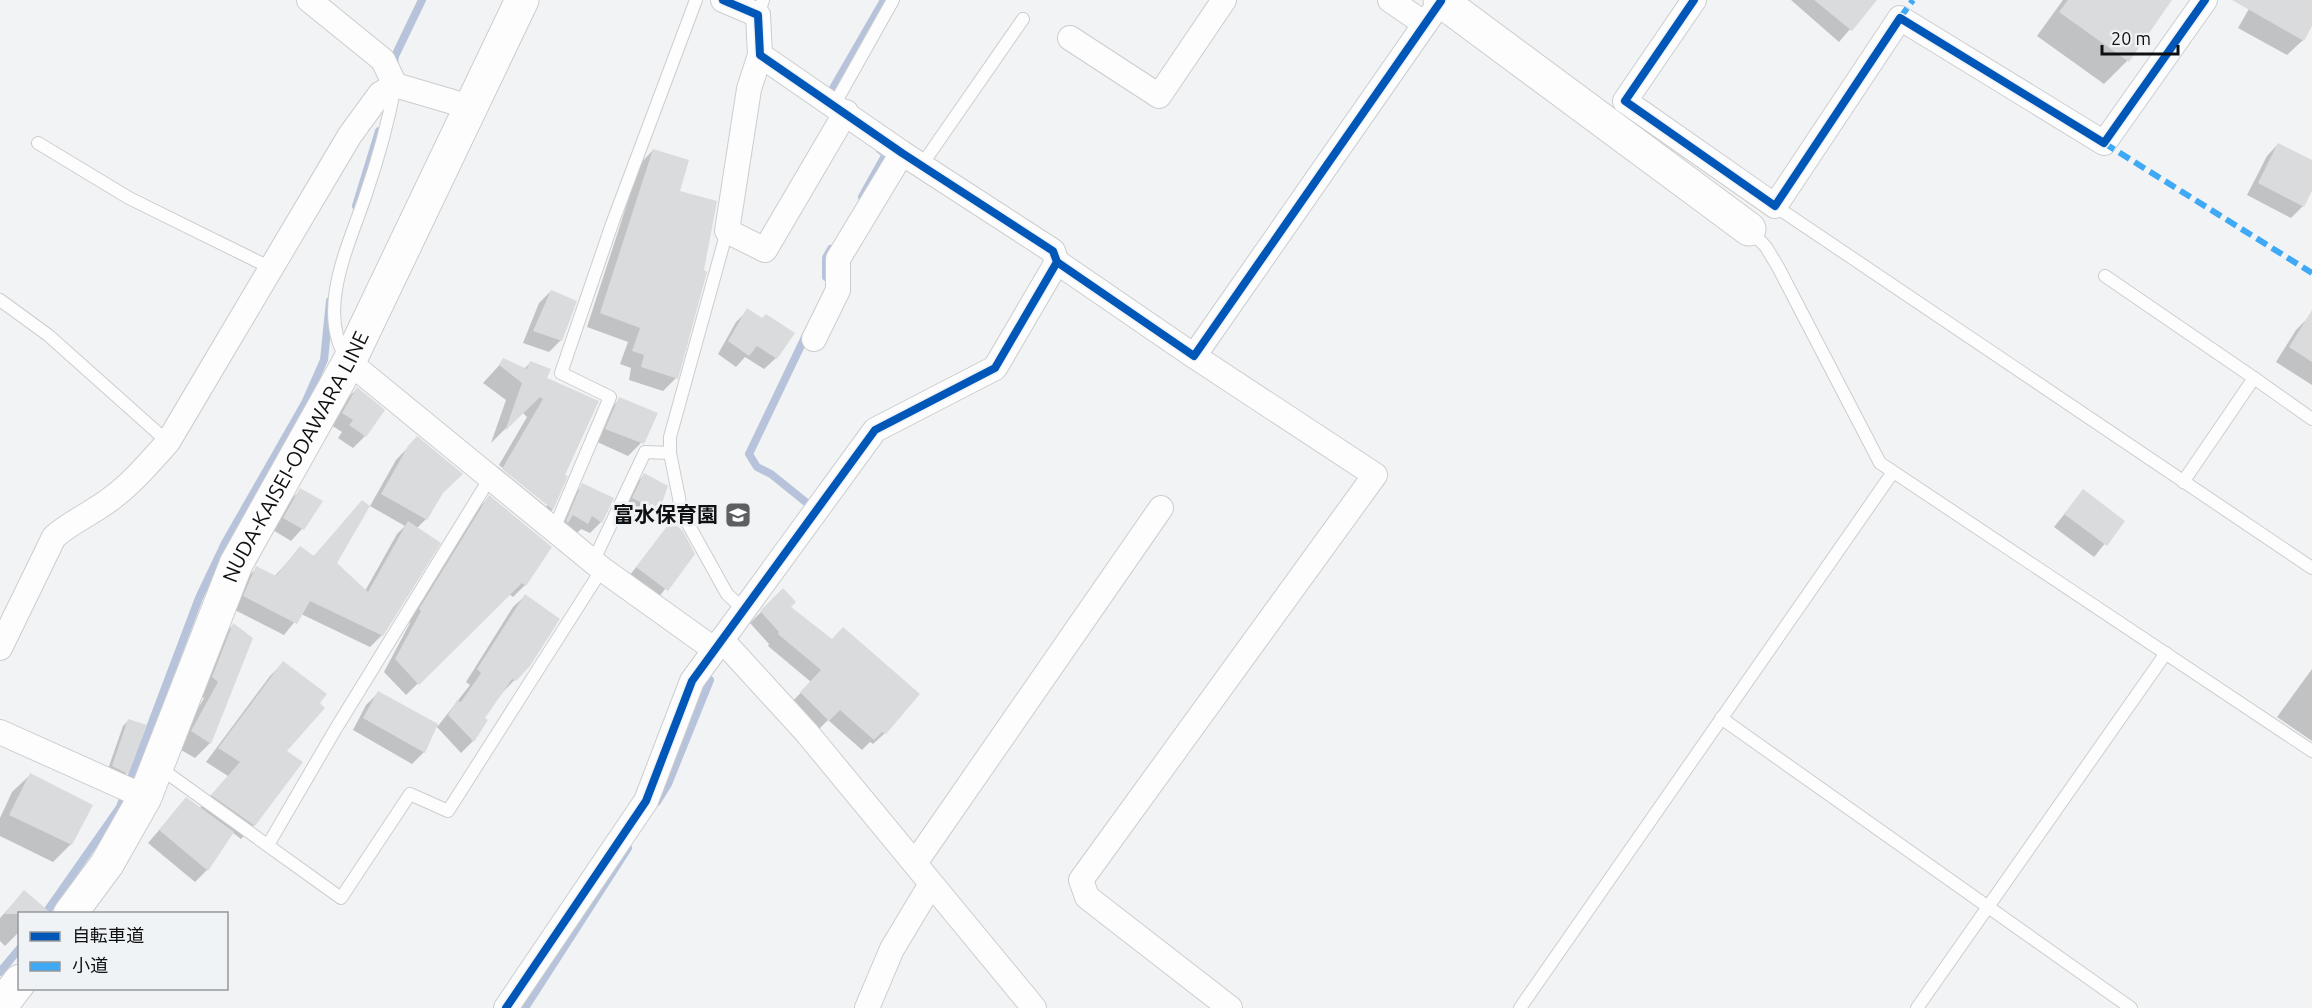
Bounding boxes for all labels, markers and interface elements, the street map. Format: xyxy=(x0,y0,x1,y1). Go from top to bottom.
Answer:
scale bar xyxy=(2102,18,2178,56)
text: 20 m xyxy=(2111,28,2151,48)
street label: NUDA-KAISEI-ODAWARA LINE xyxy=(217,327,373,585)
school or university icon: 富水保育園 xyxy=(723,500,753,530)
place label: 富水保育園 xyxy=(613,502,718,526)
legend xyxy=(18,912,228,990)
text: 自転車道 xyxy=(72,925,144,945)
text: 小道 xyxy=(72,955,108,975)

